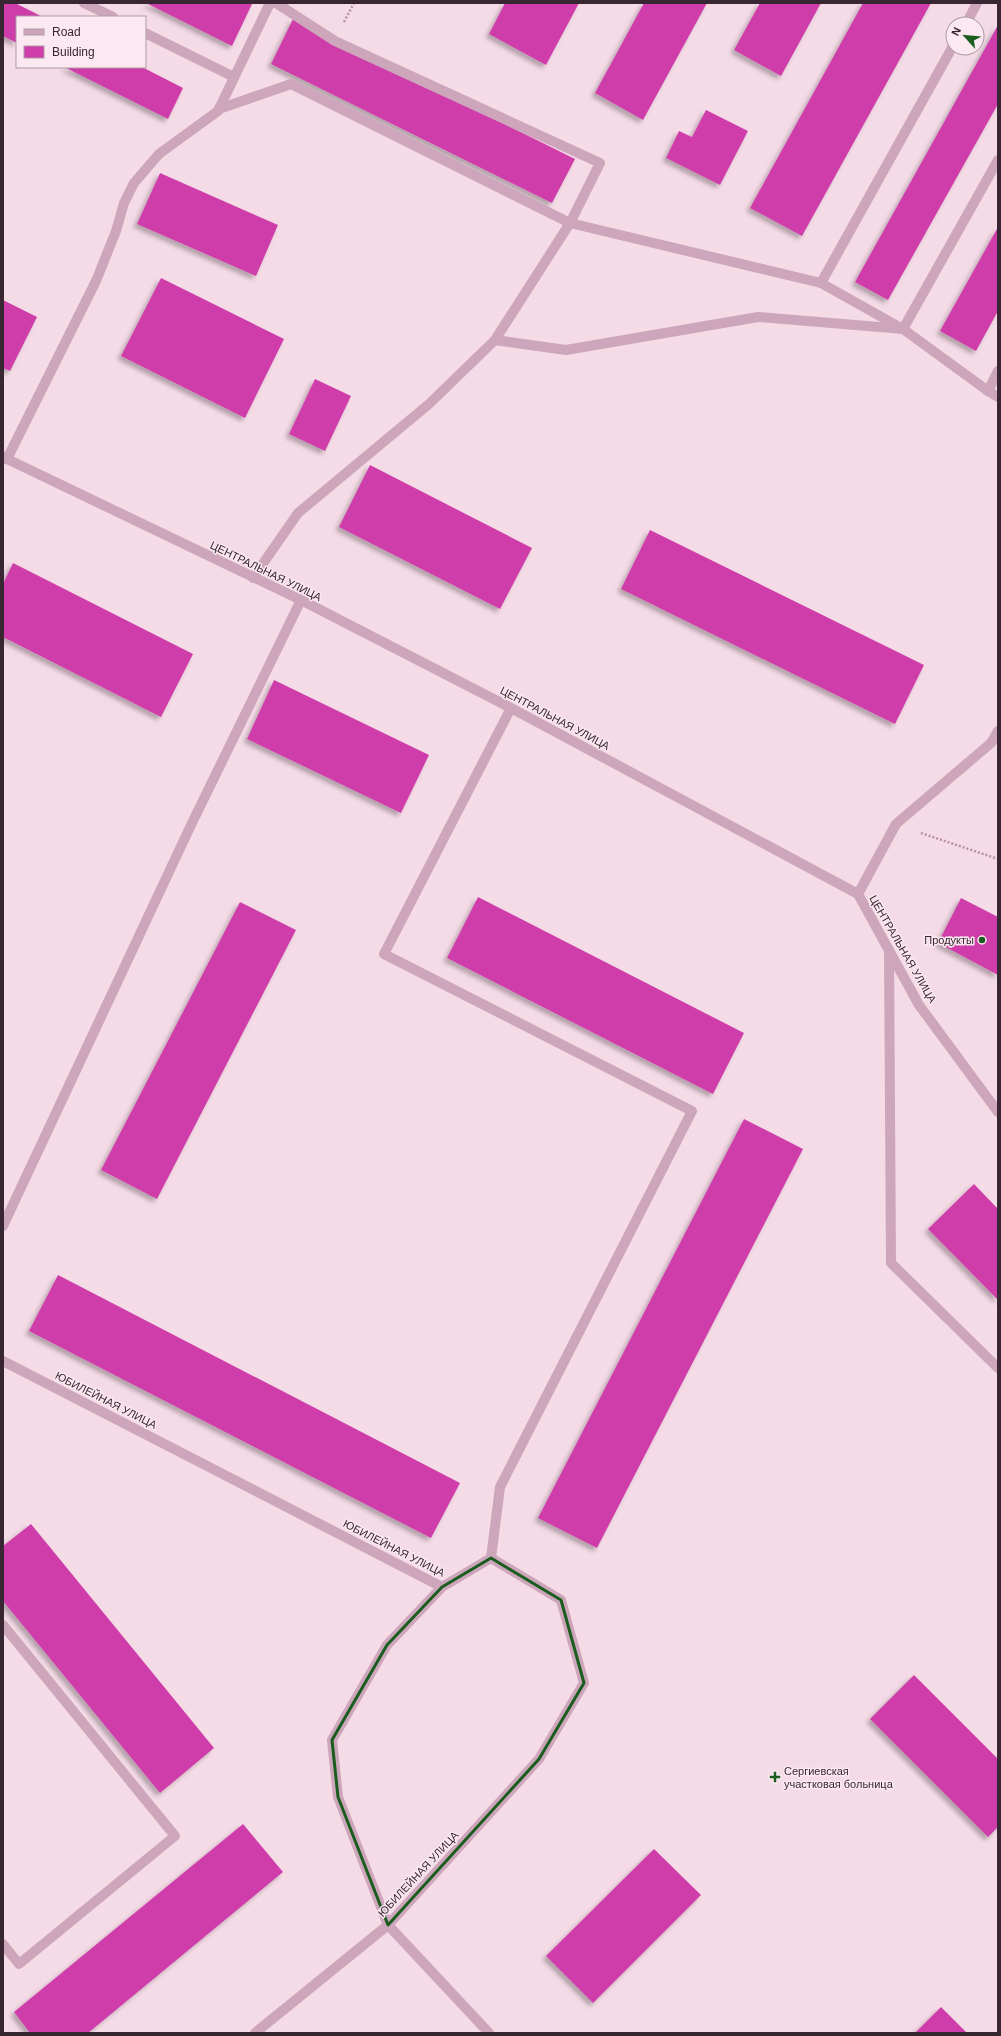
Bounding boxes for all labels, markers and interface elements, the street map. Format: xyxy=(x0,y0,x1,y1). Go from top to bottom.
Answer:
legend xyxy=(16,16,146,68)
north arrow xyxy=(945,16,985,56)
text: Road xyxy=(52,25,81,39)
text: N xyxy=(949,25,963,38)
text: Building xyxy=(52,45,95,59)
street label: ЦЕНТРАЛЬНАЯ УЛИЦА xyxy=(208,539,324,603)
street label: ЦЕНТРАЛЬНАЯ УЛИЦА xyxy=(498,684,612,752)
street label: ЦЕНТРАЛЬНАЯ УЛИЦА xyxy=(867,893,939,1006)
place label: Продукты xyxy=(924,934,974,946)
marker: Продукты xyxy=(977,935,987,945)
street label: ЮБИЛЕЙНАЯ УЛИЦА xyxy=(53,1369,159,1431)
street label: ЮБИЛЕЙНАЯ УЛИЦА xyxy=(341,1517,447,1579)
place label: Сергиевская участковая больница xyxy=(784,1765,894,1790)
marker: Сергиевская участковая больница xyxy=(769,1771,781,1783)
street label: ЮБИЛЕЙНАЯ УЛИЦА xyxy=(375,1828,461,1919)

